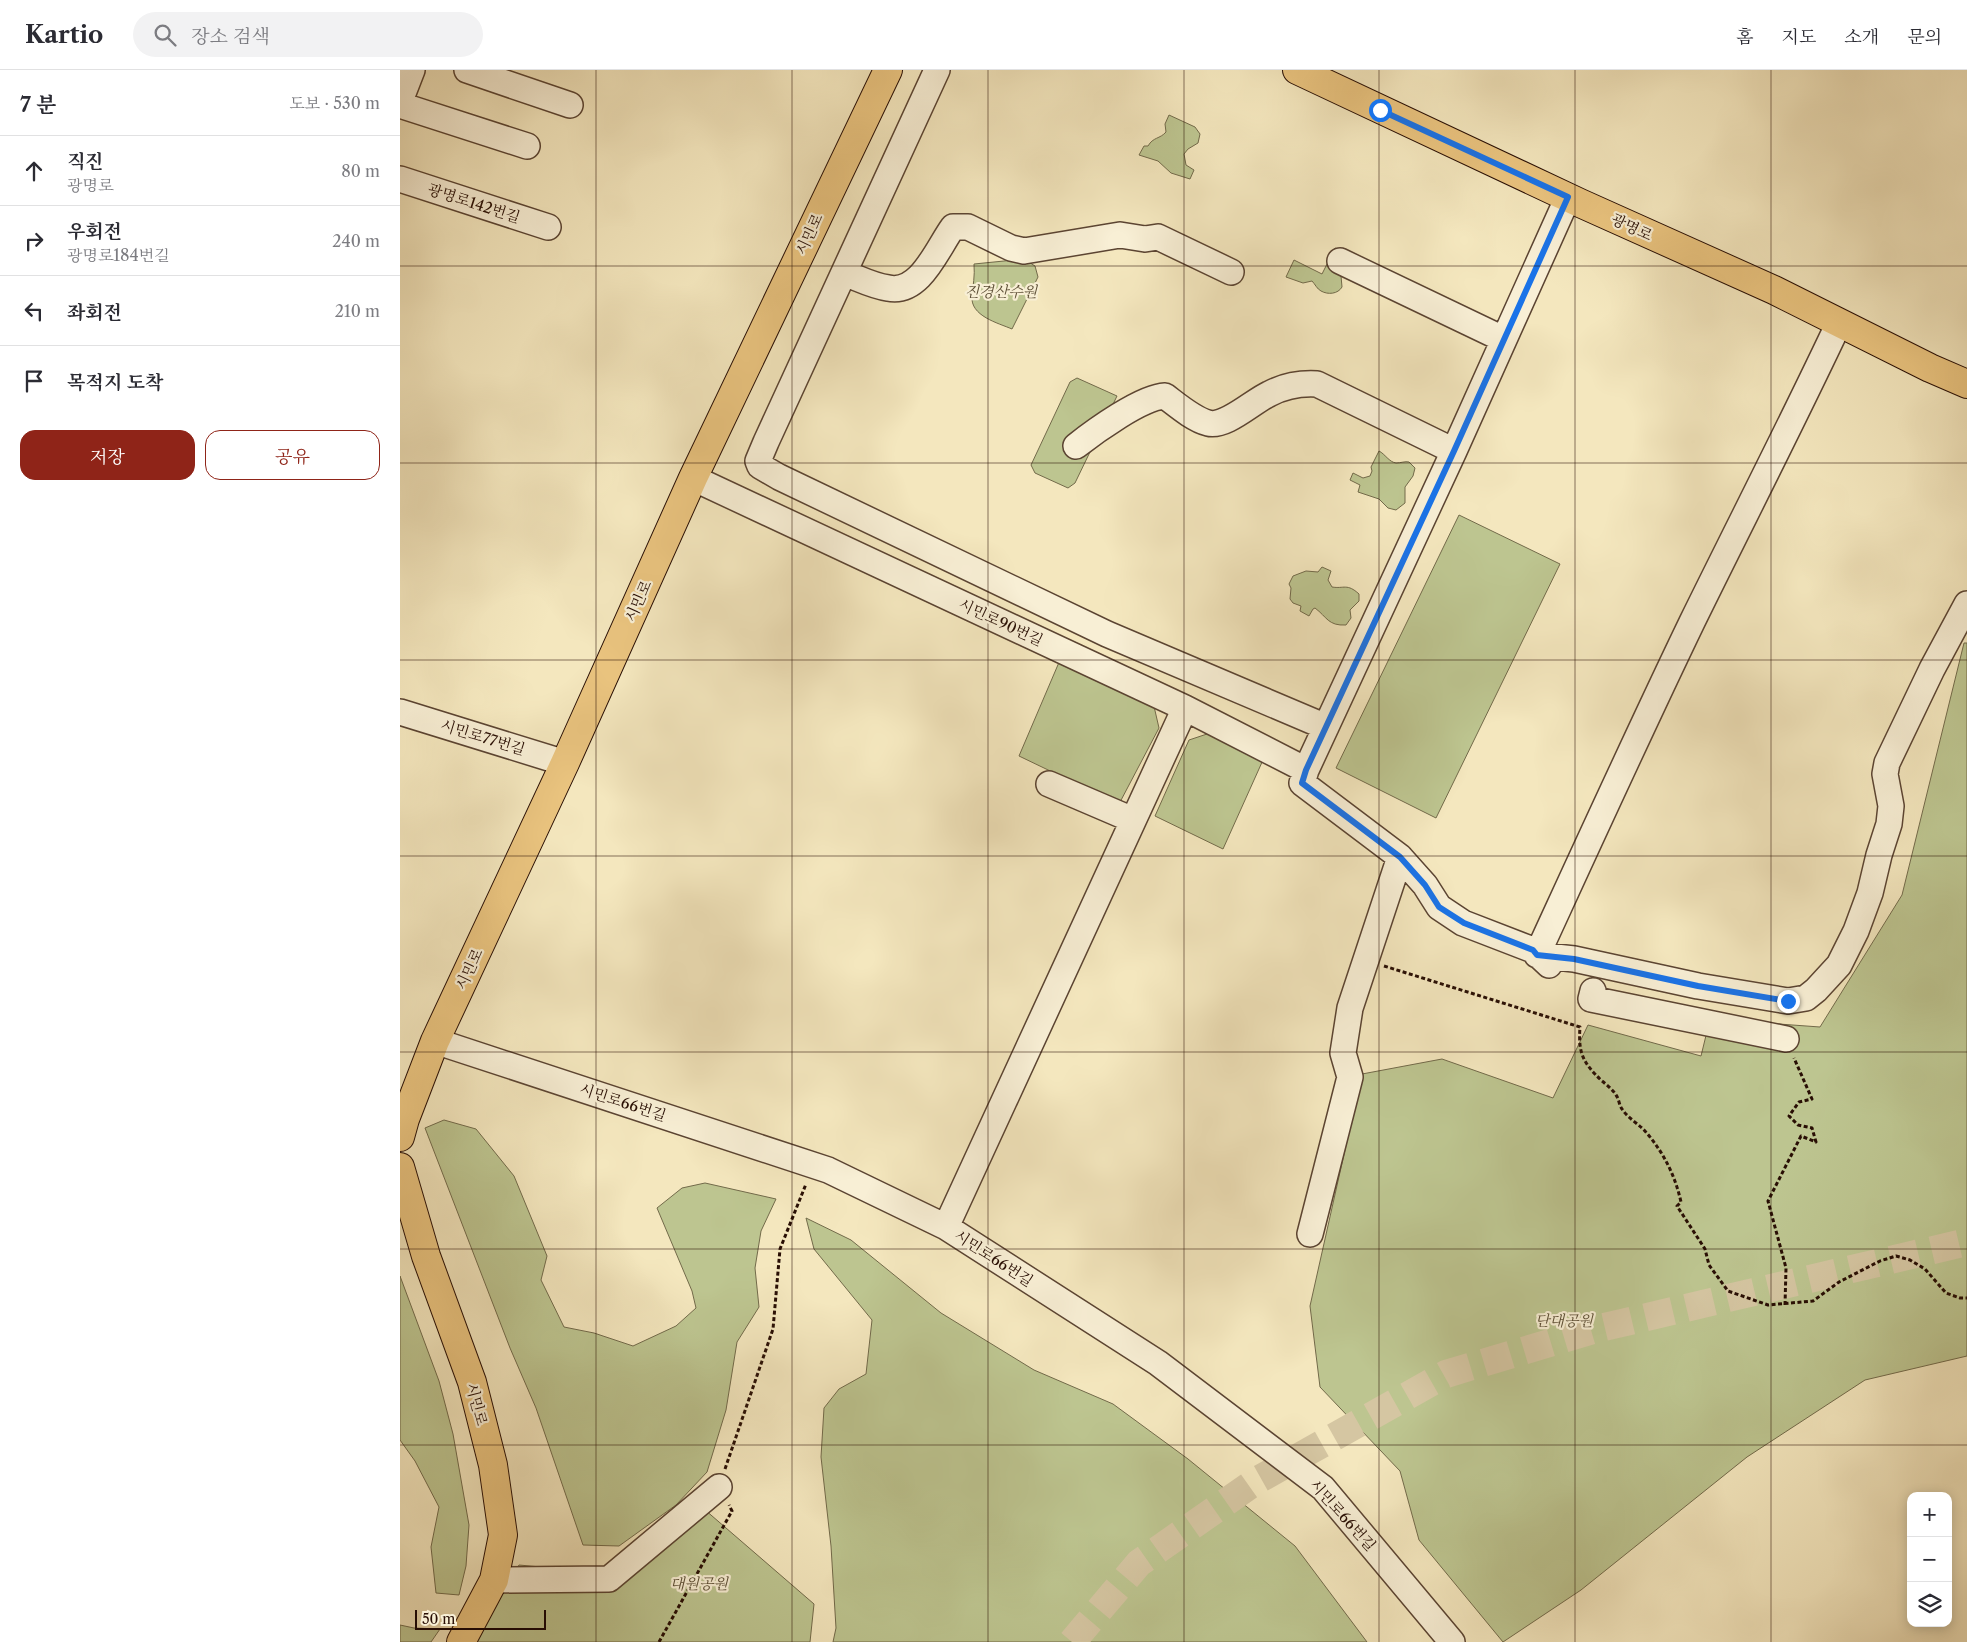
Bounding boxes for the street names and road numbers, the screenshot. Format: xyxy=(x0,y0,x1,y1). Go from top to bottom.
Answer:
street label: 광명로142번길 xyxy=(425,179,523,227)
street label: 광명로 xyxy=(1608,209,1656,245)
street label: 시민로 xyxy=(791,210,827,258)
street label: 시민로 xyxy=(620,577,656,625)
street label: 시민로90번길 xyxy=(956,594,1046,650)
street label: 시민로77번길 xyxy=(439,715,527,759)
street label: 시민로 xyxy=(451,945,487,993)
street label: 시민로66번길 xyxy=(577,1079,669,1125)
street label: 시민로66번길 xyxy=(951,1226,1037,1290)
street label: 시민로 xyxy=(462,1381,492,1428)
street label: 시민로66번길 xyxy=(1306,1475,1380,1555)

